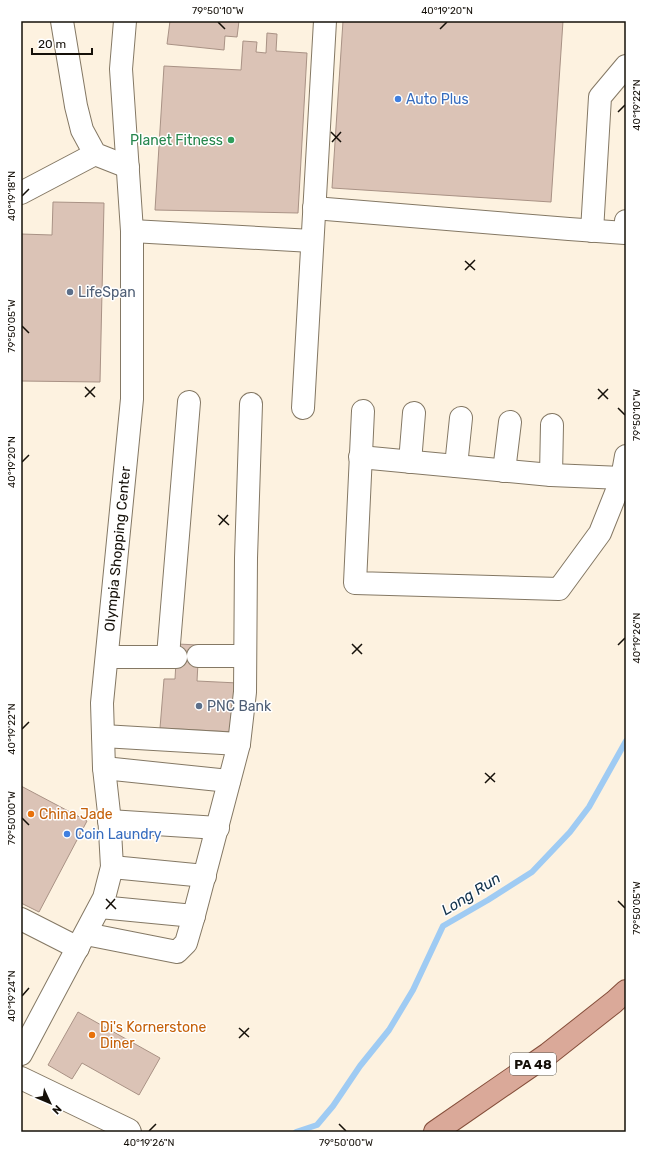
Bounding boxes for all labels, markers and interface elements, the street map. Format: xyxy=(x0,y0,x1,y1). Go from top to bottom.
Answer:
text: 79°50'10"W xyxy=(192,5,244,17)
text: 40°19'20"N xyxy=(421,5,473,17)
scale bar xyxy=(32,30,92,56)
text: 20 m xyxy=(38,37,66,51)
text: 40°19'22"N xyxy=(631,79,643,131)
place label: Auto Plus xyxy=(406,91,469,108)
marker: Auto Plus xyxy=(393,94,403,104)
place label: Planet Fitness xyxy=(130,132,223,149)
marker: Planet Fitness xyxy=(226,135,236,145)
text: 40°19'18"N xyxy=(6,171,18,221)
place label: LifeSpan xyxy=(78,284,136,301)
marker: LifeSpan xyxy=(65,287,75,297)
text: 79°50'05"W xyxy=(6,299,18,353)
text: 79°50'10"W xyxy=(631,389,643,441)
text: 40°19'20"N xyxy=(6,436,18,488)
street label: Olympia Shopping Center xyxy=(101,465,134,632)
text: 40°19'26"N xyxy=(631,612,643,664)
place label: PNC Bank xyxy=(207,698,272,715)
marker: PNC Bank xyxy=(194,701,204,711)
text: 40°19'22"N xyxy=(6,703,18,755)
text: 79°50'00"W xyxy=(6,791,18,845)
place label: China Jade xyxy=(39,806,113,823)
marker: China Jade xyxy=(26,809,36,819)
place label: Coin Laundry xyxy=(75,826,162,843)
marker: Coin Laundry xyxy=(62,829,72,839)
water label: Long Run xyxy=(438,869,504,919)
text: 79°50'05"W xyxy=(631,881,643,935)
text: 40°19'24"N xyxy=(6,970,18,1022)
place label: Di's Kornerstone Diner xyxy=(100,1019,206,1052)
marker: Di's Kornerstone Diner xyxy=(87,1030,97,1040)
road number: PA 48 xyxy=(510,1053,556,1075)
north arrow xyxy=(30,1083,70,1123)
text: N xyxy=(49,1102,64,1117)
text: 40°19'26"N xyxy=(123,1137,175,1149)
text: 79°50'00"W xyxy=(319,1137,373,1149)

